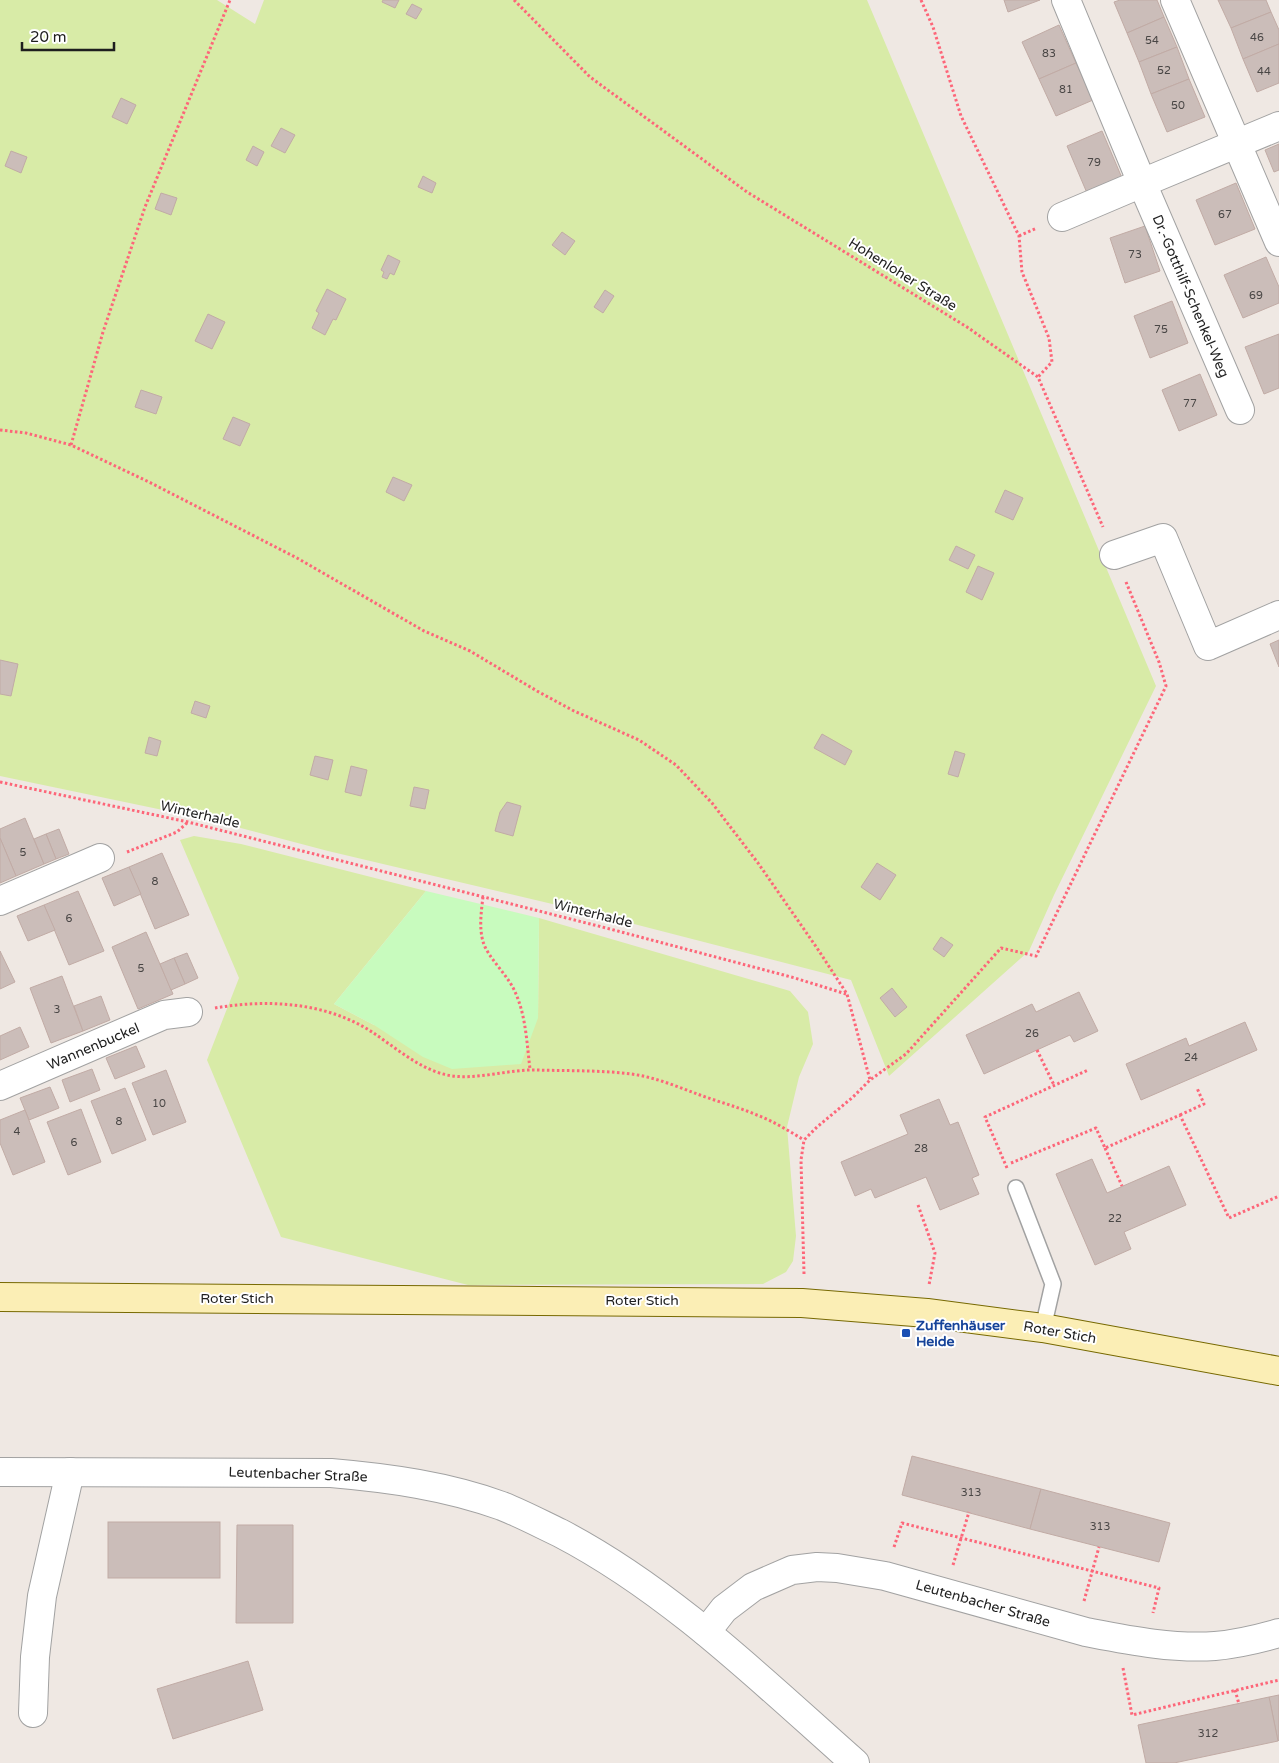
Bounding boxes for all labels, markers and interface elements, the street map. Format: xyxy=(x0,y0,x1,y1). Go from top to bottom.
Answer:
scale bar xyxy=(22,20,115,52)
text: 20 m xyxy=(30,28,67,46)
house number: 46 xyxy=(1250,31,1264,44)
house number: 54 xyxy=(1145,34,1159,47)
house number: 83 xyxy=(1042,47,1056,60)
house number: 52 xyxy=(1157,64,1171,77)
house number: 44 xyxy=(1257,65,1271,78)
house number: 81 xyxy=(1059,83,1073,96)
house number: 50 xyxy=(1171,99,1185,112)
house number: 79 xyxy=(1087,156,1101,169)
house number: 67 xyxy=(1218,208,1232,221)
street label: Dr.-Gotthilf-Schenkel-Weg xyxy=(1148,212,1233,380)
street label: Hohenloher Straße xyxy=(845,234,960,315)
house number: 73 xyxy=(1128,248,1142,261)
house number: 69 xyxy=(1249,289,1263,302)
house number: 75 xyxy=(1154,323,1168,336)
house number: 77 xyxy=(1183,397,1197,410)
street label: Winterhalde xyxy=(158,797,241,832)
house number: 5 xyxy=(20,846,27,859)
house number: 8 xyxy=(152,875,159,888)
street label: Winterhalde xyxy=(552,895,634,932)
house number: 6 xyxy=(66,912,73,925)
house number: 5 xyxy=(138,962,145,975)
house number: 3 xyxy=(54,1003,61,1016)
street label: Wannenbuckel xyxy=(44,1019,142,1074)
house number: 26 xyxy=(1025,1027,1039,1040)
house number: 24 xyxy=(1184,1051,1198,1064)
house number: 10 xyxy=(152,1097,166,1110)
house number: 8 xyxy=(116,1115,123,1128)
house number: 4 xyxy=(14,1125,21,1138)
house number: 6 xyxy=(71,1136,78,1149)
house number: 28 xyxy=(914,1142,928,1155)
house number: 22 xyxy=(1108,1212,1122,1225)
street label: Roter Stich xyxy=(200,1290,274,1307)
street label: Roter Stich xyxy=(605,1292,679,1309)
place label: Zuffenhäuser Heide xyxy=(916,1317,1006,1350)
street label: Roter Stich xyxy=(1022,1318,1098,1347)
marker: Zuffenhäuser Heide xyxy=(900,1327,912,1339)
street label: Leutenbacher Straße xyxy=(228,1464,368,1485)
house number: 313 xyxy=(961,1486,981,1499)
house number: 313 xyxy=(1090,1520,1110,1533)
street label: Leutenbacher Straße xyxy=(914,1576,1052,1631)
house number: 312 xyxy=(1198,1727,1218,1740)

